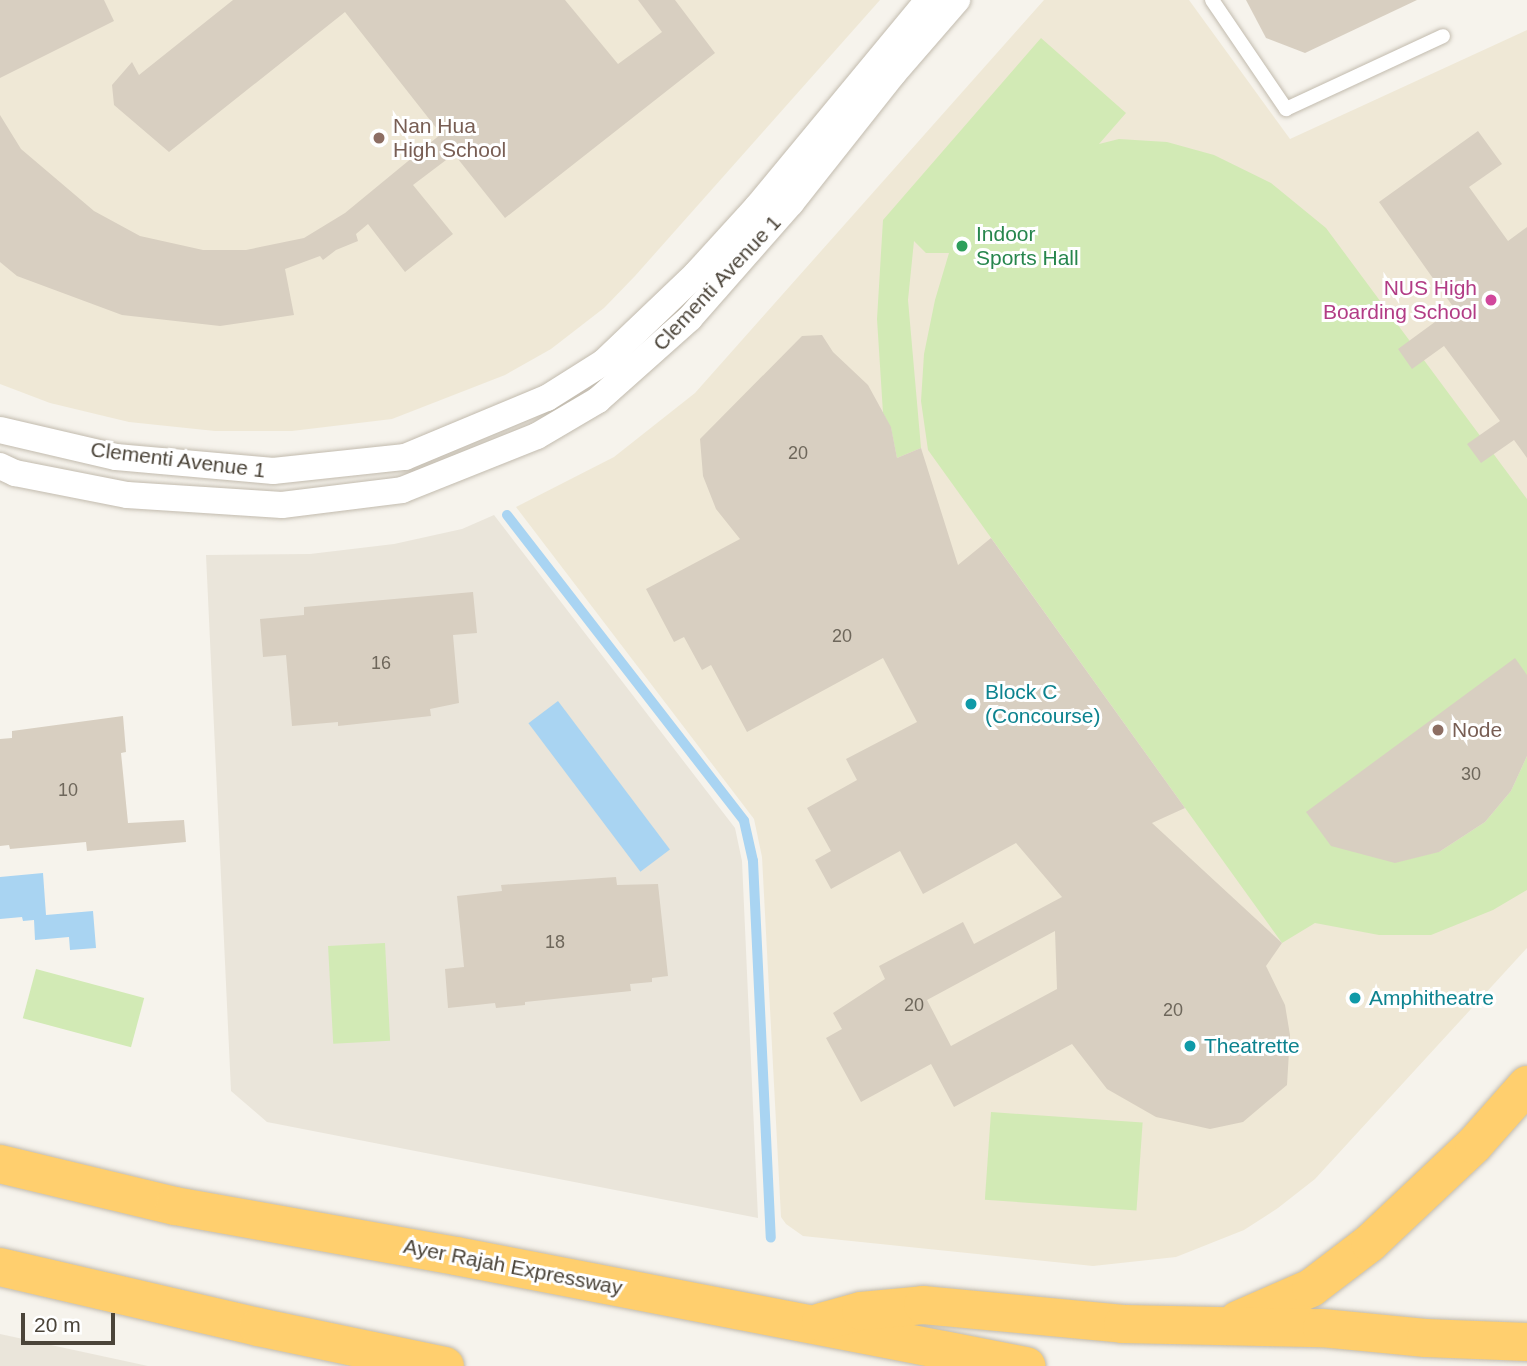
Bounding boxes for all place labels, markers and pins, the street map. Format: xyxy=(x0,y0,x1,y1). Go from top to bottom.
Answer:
place label: Nan Hua High School xyxy=(393,113,506,163)
marker: Nan Hua High School xyxy=(371,130,387,146)
place label: Indoor Sports Hall xyxy=(976,221,1079,271)
marker: Indoor Sports Hall xyxy=(954,238,970,254)
place label: NUS High Boarding School xyxy=(1323,275,1477,325)
marker: NUS High Boarding School xyxy=(1483,292,1499,308)
place label: Block C (Concourse) xyxy=(985,679,1101,729)
marker: Block C (Concourse) xyxy=(963,696,979,712)
place label: Node xyxy=(1452,717,1502,743)
marker: Node xyxy=(1430,722,1446,738)
place label: Amphitheatre xyxy=(1369,985,1494,1011)
marker: Amphitheatre xyxy=(1347,990,1363,1006)
place label: Theatrette xyxy=(1204,1033,1300,1059)
marker: Theatrette xyxy=(1182,1038,1198,1054)

